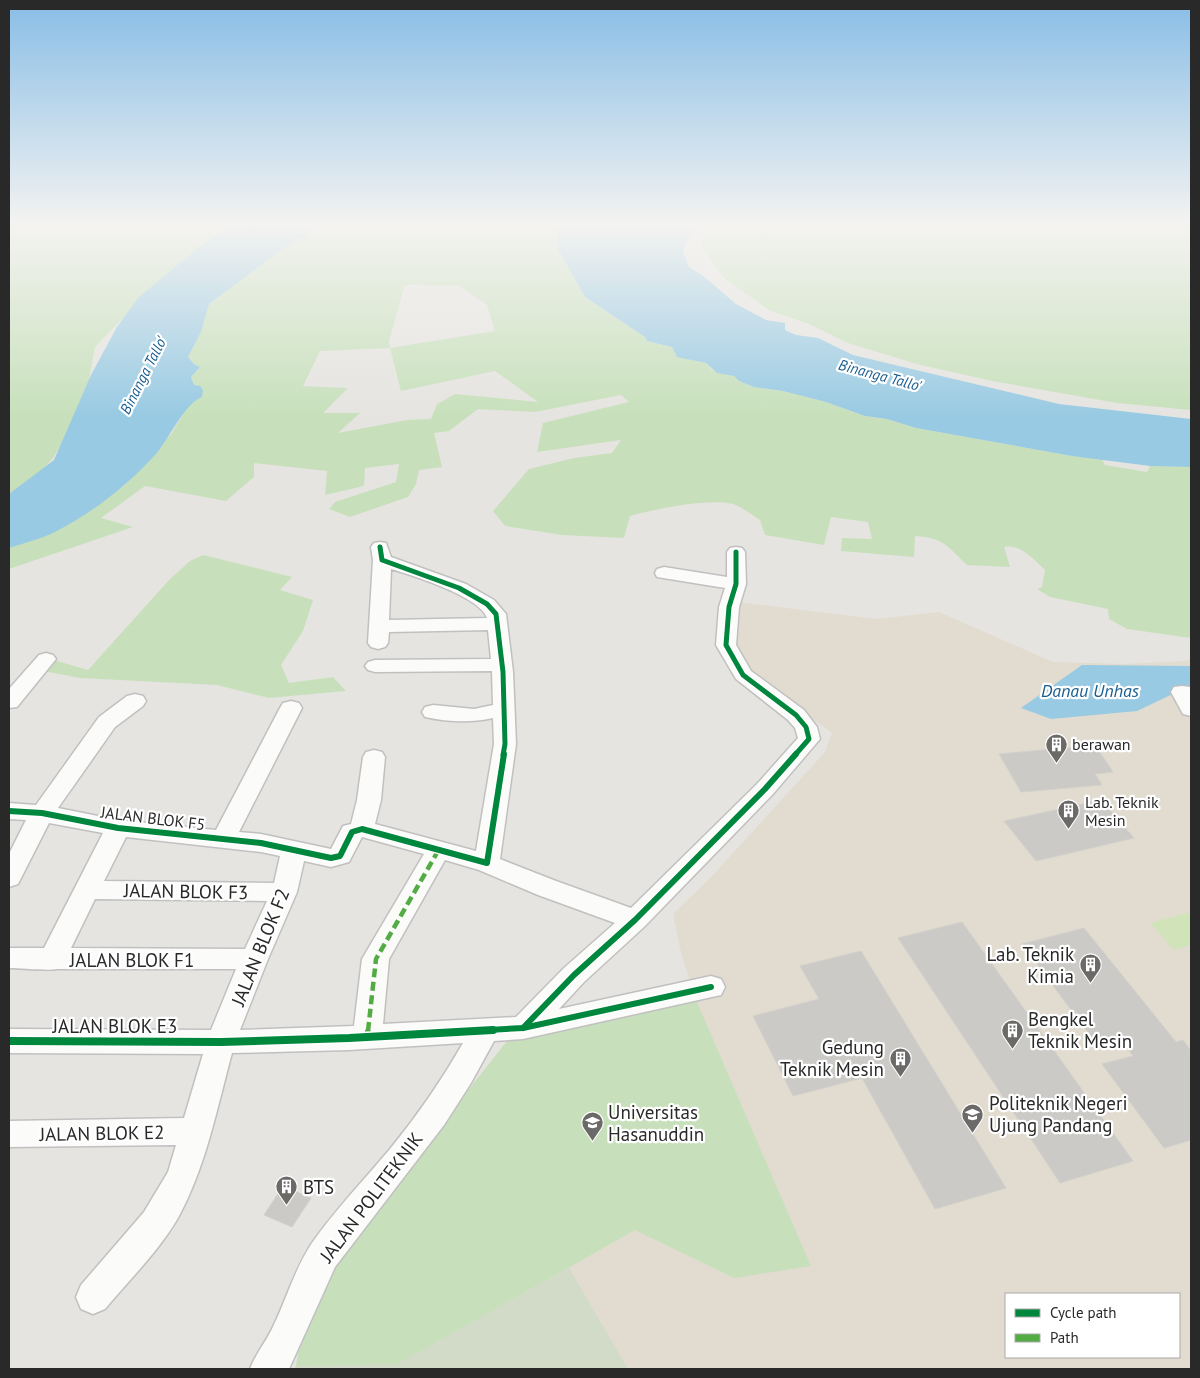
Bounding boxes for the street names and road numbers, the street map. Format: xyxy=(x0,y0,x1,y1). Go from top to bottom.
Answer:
street label: JALAN BLOK F5 xyxy=(99,802,206,834)
street label: JALAN BLOK F3 xyxy=(123,878,248,904)
street label: JALAN BLOK F2 xyxy=(225,885,294,1010)
street label: JALAN BLOK F1 xyxy=(69,948,194,972)
street label: JALAN BLOK E3 xyxy=(52,1014,177,1038)
street label: JALAN BLOK E2 xyxy=(38,1120,165,1146)
street label: JALAN POLITEKNIK xyxy=(314,1127,428,1267)

